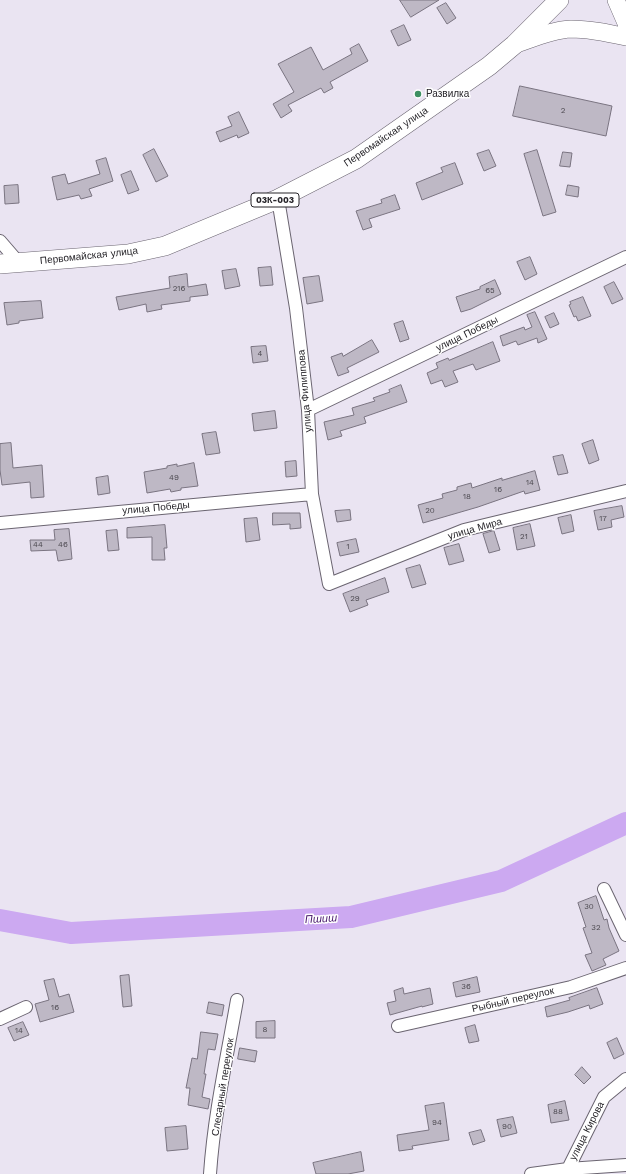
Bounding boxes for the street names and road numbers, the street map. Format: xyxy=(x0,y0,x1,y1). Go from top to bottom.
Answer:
street label: Первомайская улица xyxy=(342,104,430,170)
road number: 03К-003 xyxy=(251,193,299,207)
street label: Первомайская улица xyxy=(39,245,139,267)
street label: улица Победы xyxy=(434,314,500,354)
street label: улица Филиппова xyxy=(295,349,315,433)
street label: улица Победы xyxy=(122,499,190,517)
street label: улица Мира xyxy=(446,516,504,542)
street label: Рыбный переулок xyxy=(471,985,555,1015)
street label: Слесарный переулок xyxy=(209,1037,237,1137)
street label: улица Кирова xyxy=(567,1100,607,1162)

